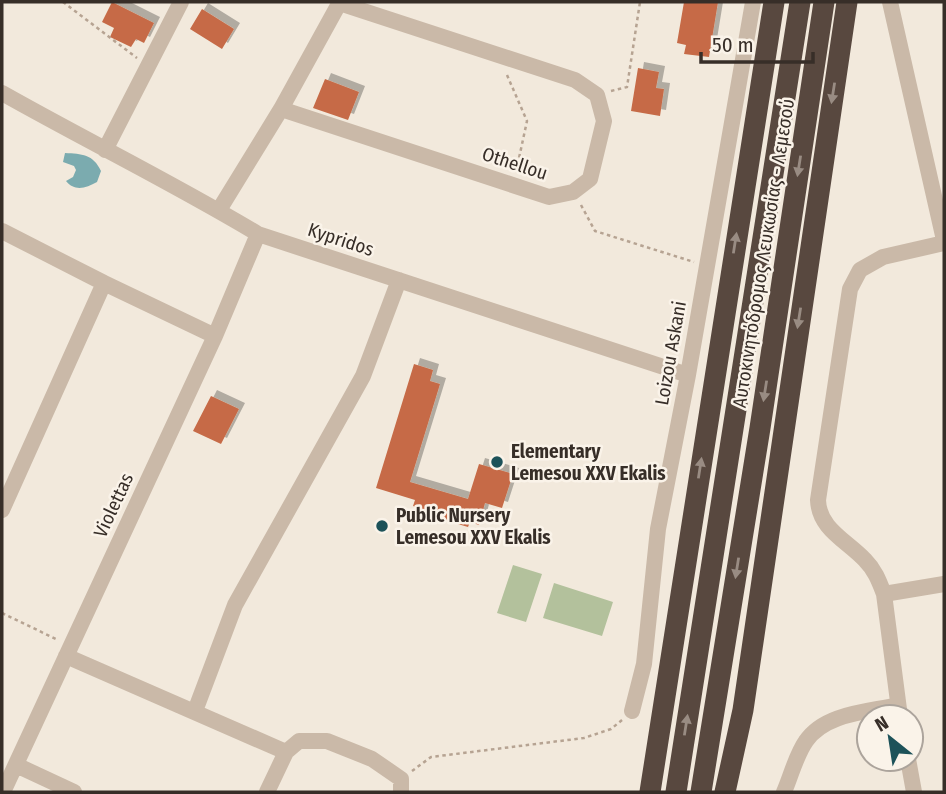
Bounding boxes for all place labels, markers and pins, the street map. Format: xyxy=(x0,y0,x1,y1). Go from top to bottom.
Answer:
place label: Elementary Lemesou XXV Ekalis xyxy=(511,440,666,485)
marker: Elementary Lemesou XXV Ekalis xyxy=(489,454,505,470)
place label: Public Nursery Lemesou XXV Ekalis xyxy=(396,504,551,549)
marker: Public Nursery Lemesou XXV Ekalis xyxy=(374,518,390,534)

